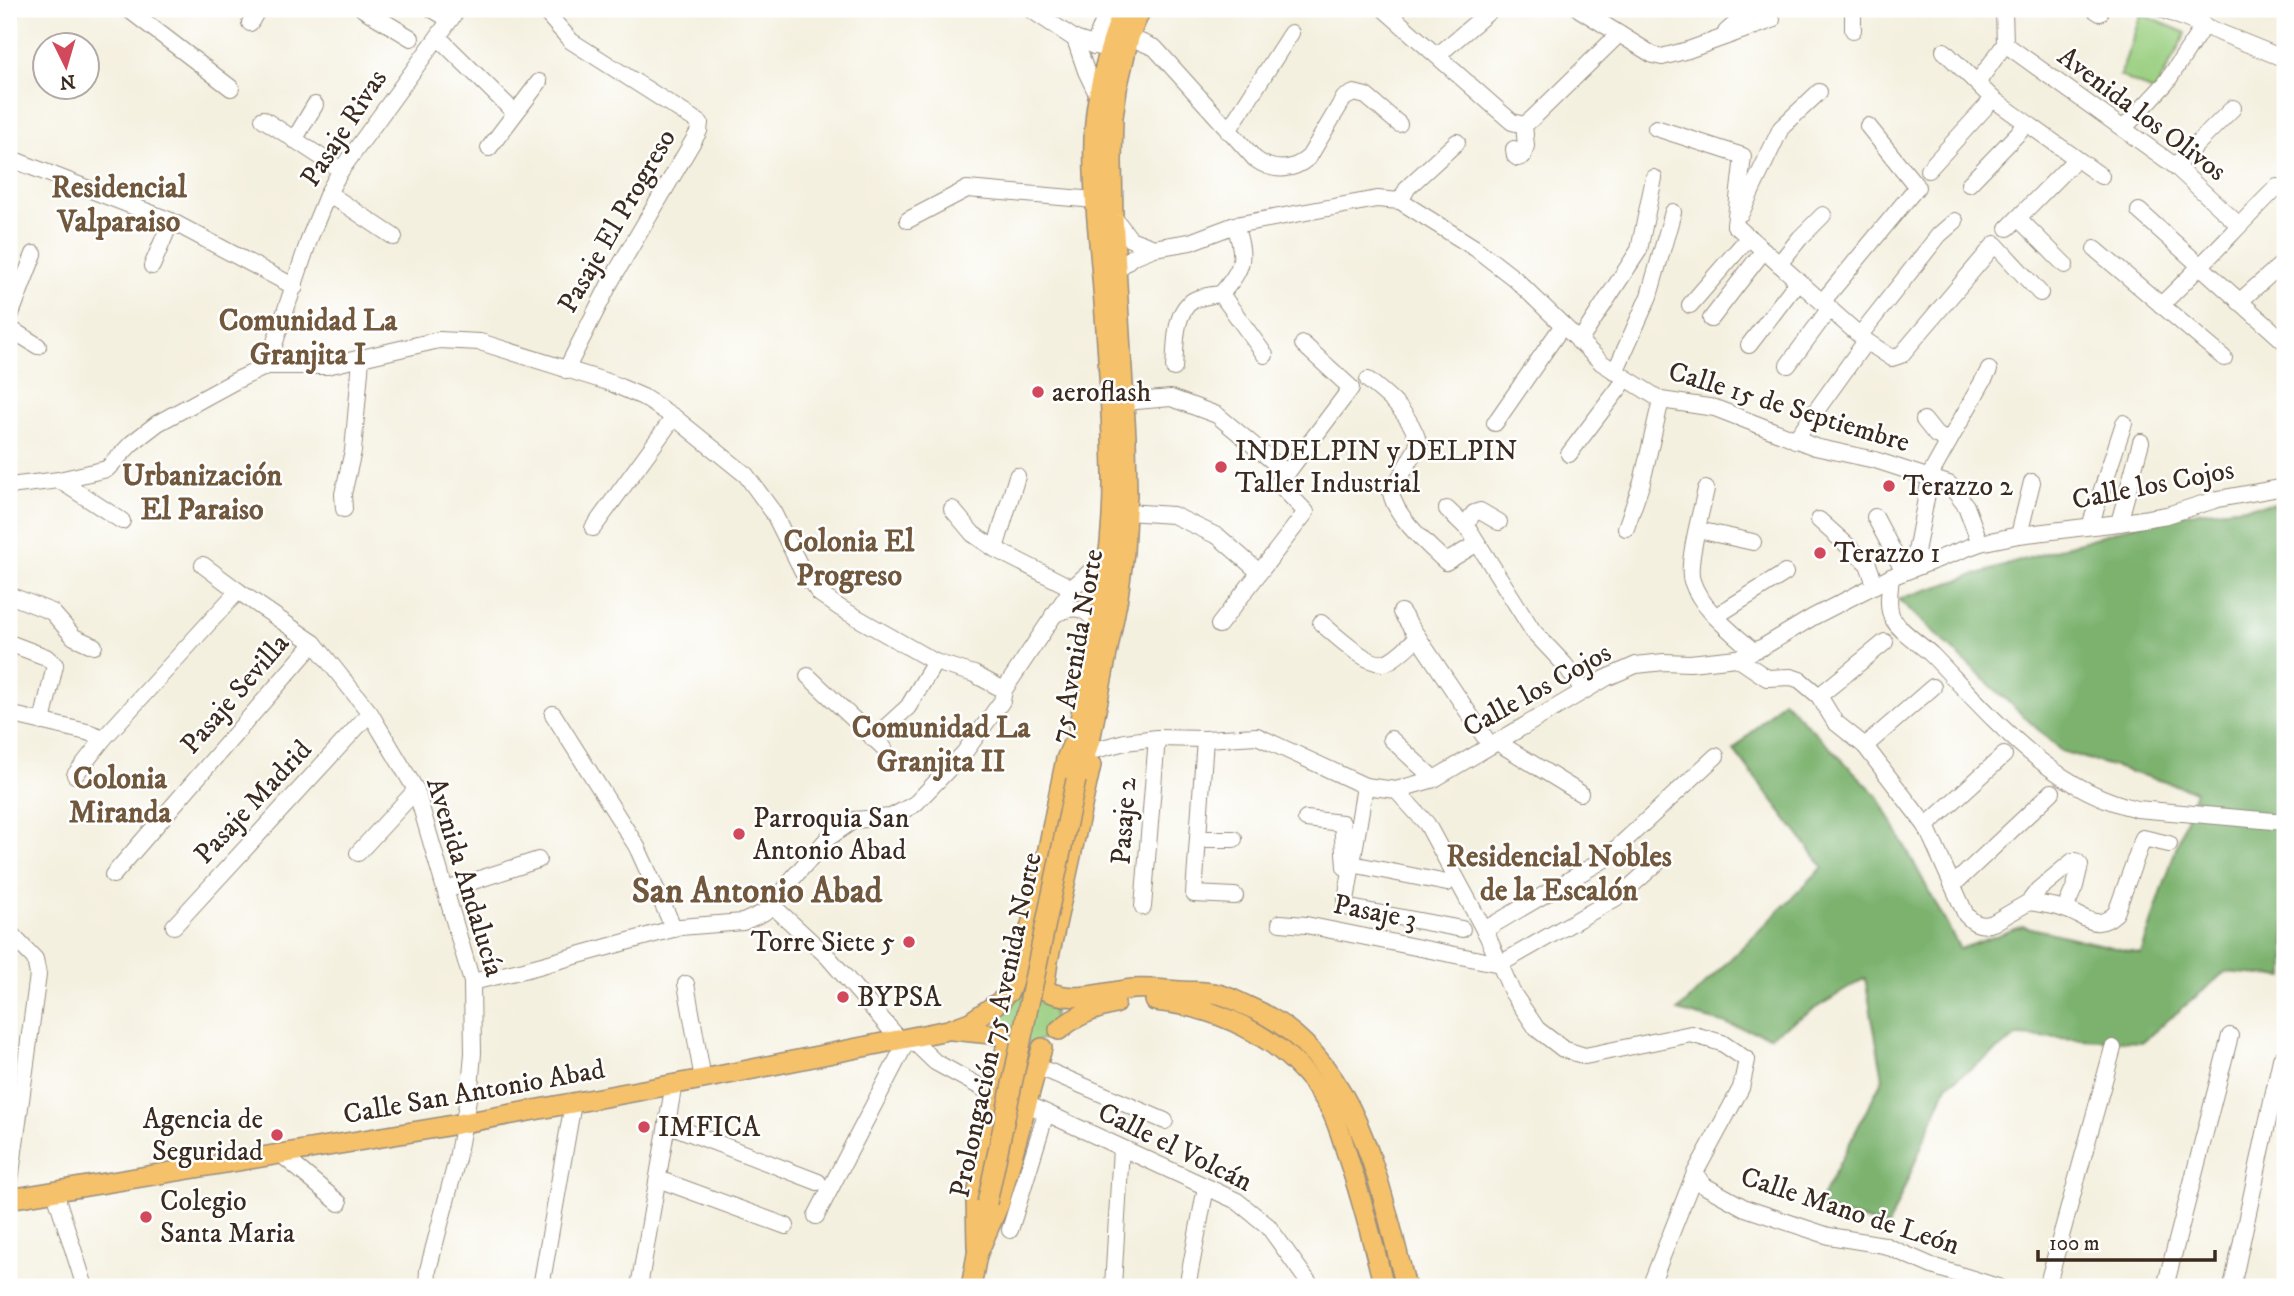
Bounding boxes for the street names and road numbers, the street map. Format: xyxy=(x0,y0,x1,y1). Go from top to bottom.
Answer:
street label: Avenida los Olivos xyxy=(2051,39,2233,189)
street label: Pasaje Rivas xyxy=(293,63,395,193)
street label: Pasaje El Progreso xyxy=(550,123,684,319)
street label: Calle 15 de Septiembre xyxy=(1664,354,1914,460)
street label: Calle los Cojos xyxy=(2069,452,2237,518)
street label: 75 Avenida Norte xyxy=(1043,546,1111,746)
street label: Pasaje Sevilla xyxy=(173,626,297,761)
street label: Calle los Cojos xyxy=(1457,635,1617,745)
street label: Pasaje Madrid xyxy=(187,733,319,871)
street label: Avenida Andalucía xyxy=(418,773,512,981)
street label: Pasaje 2 xyxy=(1103,776,1145,866)
street label: Prolongación 75 Avenida Norte xyxy=(942,849,1050,1201)
street label: Pasaje 3 xyxy=(1330,887,1420,937)
street label: Calle San Antonio Abad xyxy=(340,1052,608,1132)
street label: Calle el Volcán xyxy=(1092,1095,1258,1200)
street label: Calle Mano de León xyxy=(1736,1159,1964,1263)

